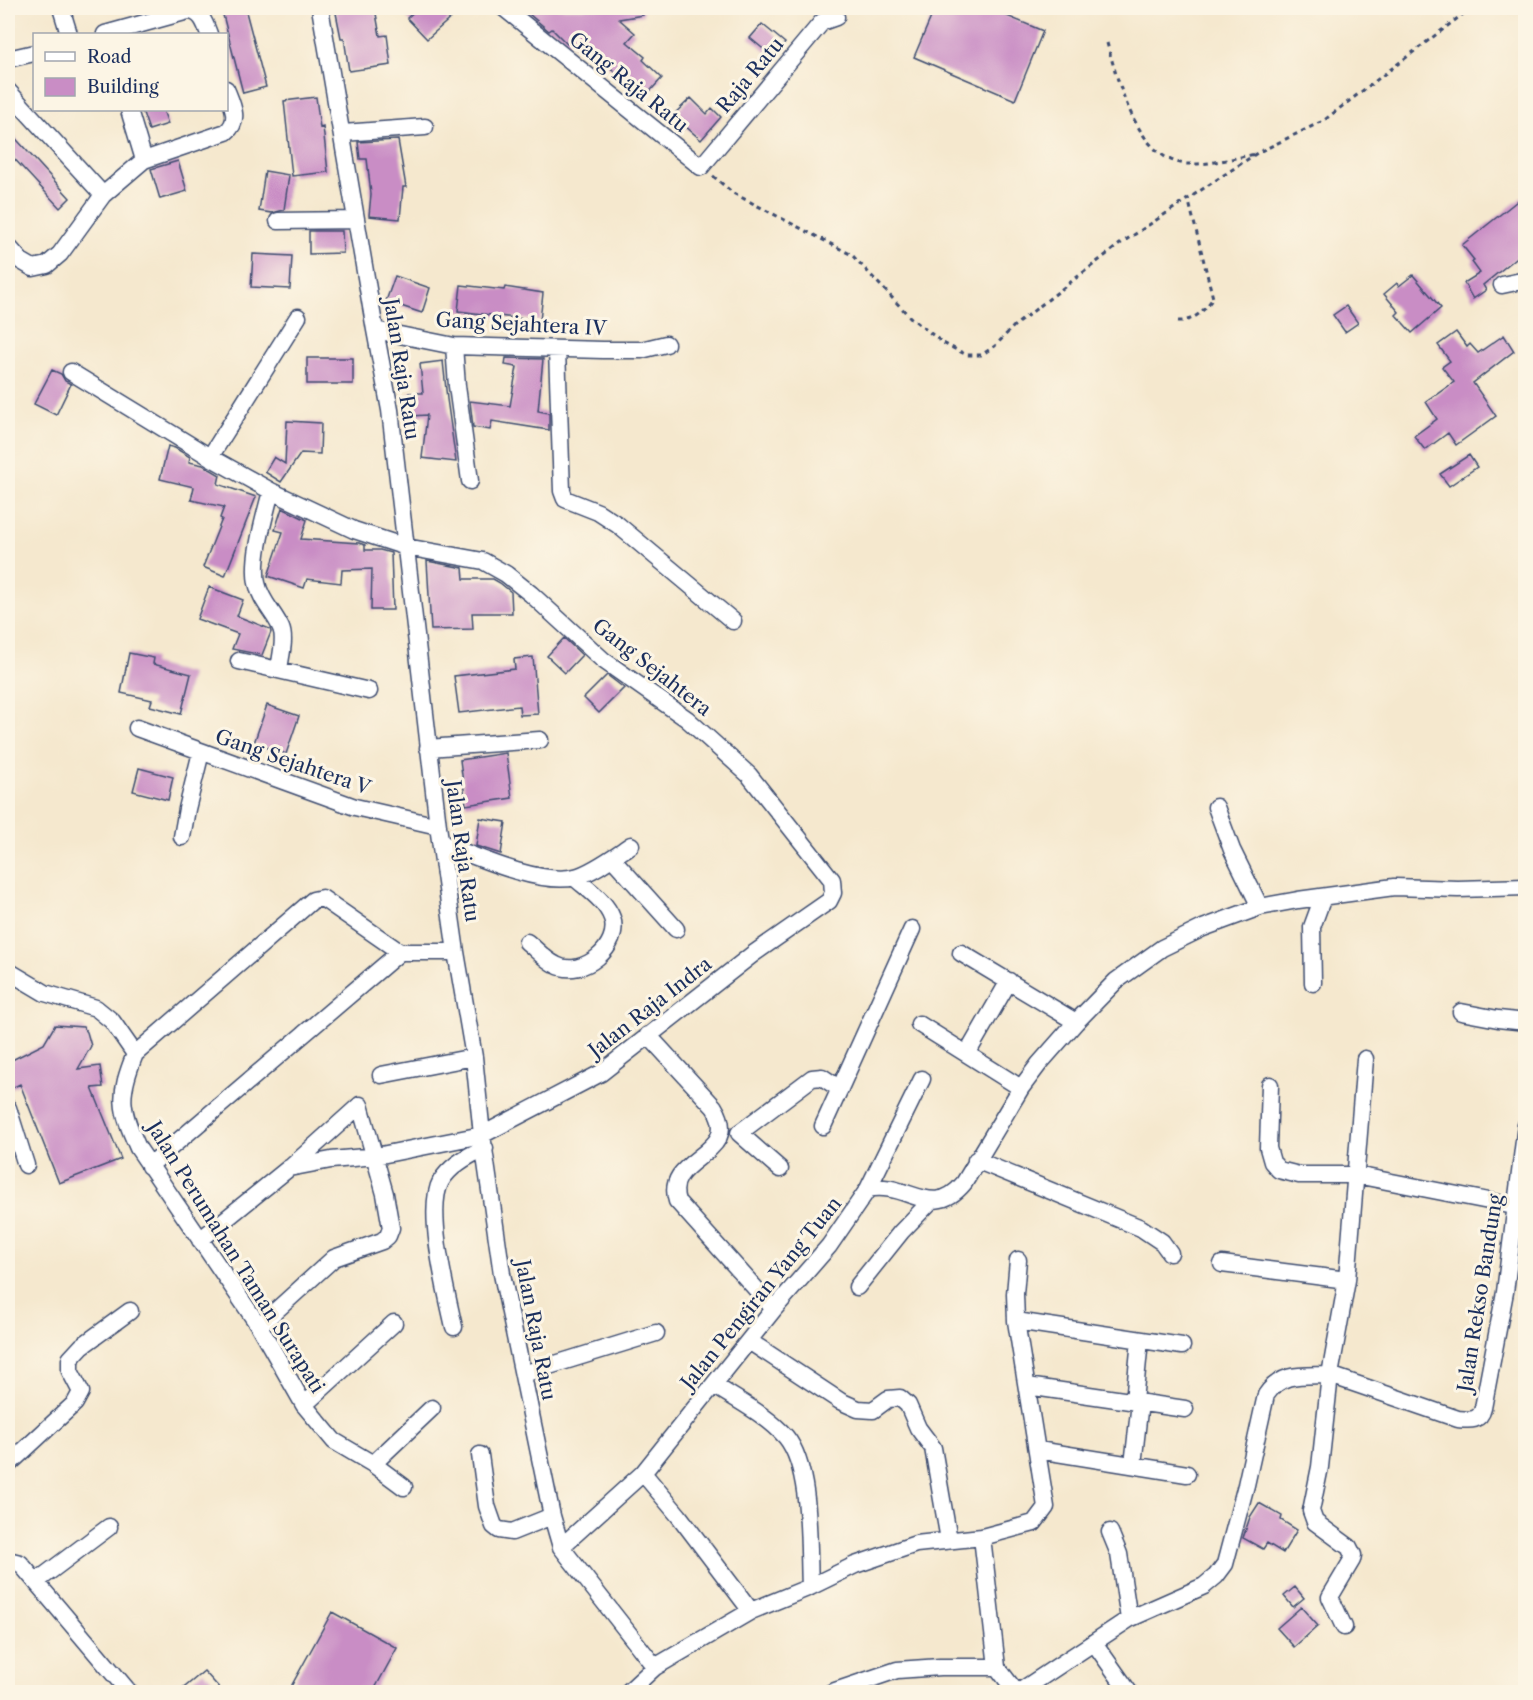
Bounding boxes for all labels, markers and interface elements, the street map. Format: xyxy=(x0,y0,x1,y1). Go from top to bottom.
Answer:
street label: Gang Raja Ratu xyxy=(565,27,693,137)
street label: Raja Ratu xyxy=(712,32,788,118)
legend xyxy=(33,33,228,111)
text: Road xyxy=(87,46,132,68)
text: Building xyxy=(87,76,159,98)
street label: Jalan Raja Ratu xyxy=(379,294,425,441)
street label: Gang Sejahtera IV xyxy=(435,308,608,340)
street label: Gang Sejahtera xyxy=(588,613,717,721)
street label: Gang Sejahtera V xyxy=(212,724,374,800)
street label: Jalan Raja Ratu xyxy=(441,776,485,923)
street label: Jalan Raja Indra xyxy=(581,951,717,1064)
street label: Jalan Perumahan Taman Surapati xyxy=(141,1114,330,1397)
street label: Jalan Pengiran Yang Tuan xyxy=(674,1191,846,1397)
street label: Jalan Rekso Bandung xyxy=(1452,1192,1508,1397)
street label: Jalan Raja Ratu xyxy=(510,1255,561,1402)

